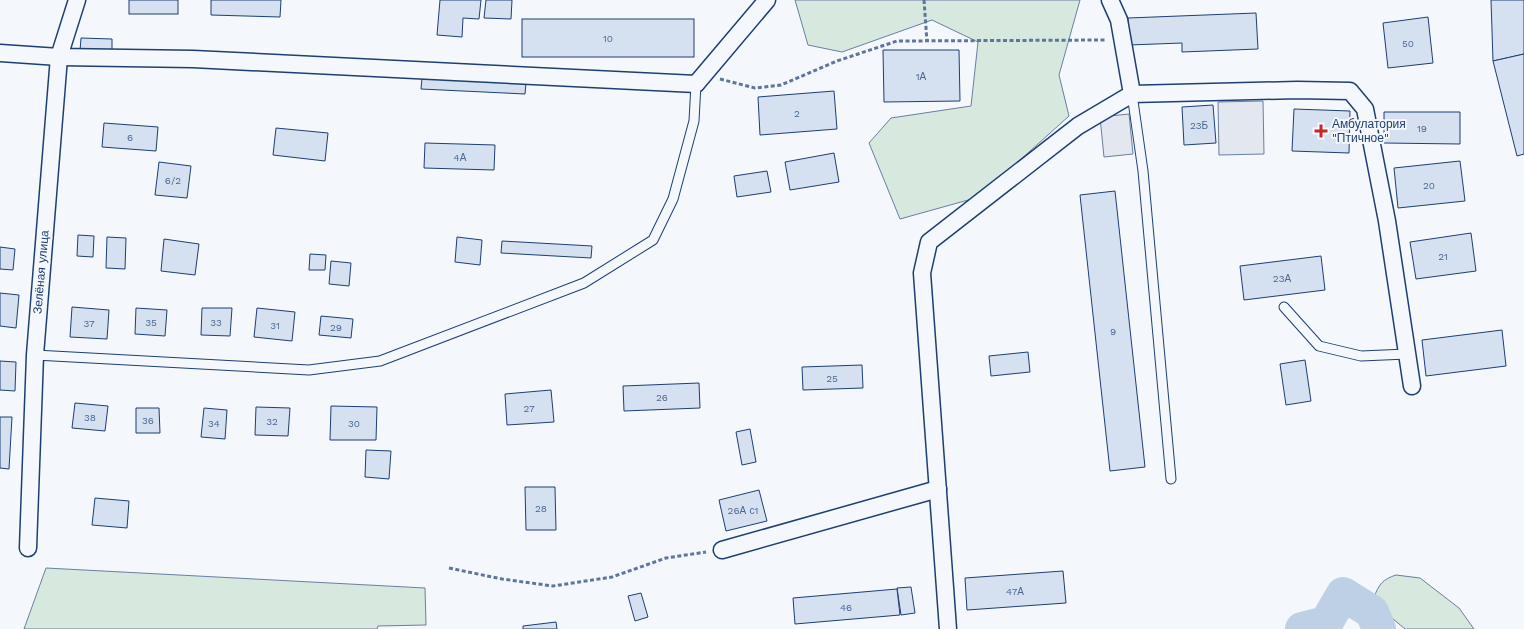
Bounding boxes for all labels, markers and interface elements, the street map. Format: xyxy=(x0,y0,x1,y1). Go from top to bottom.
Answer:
house number: 10 xyxy=(603,33,613,44)
house number: 50 xyxy=(1402,38,1414,49)
house number: 1А xyxy=(916,71,927,82)
house number: 2 xyxy=(794,108,800,119)
place label: Амбулатория "Птичное" xyxy=(1332,117,1406,145)
house number: 23Б xyxy=(1190,120,1209,131)
house number: 19 xyxy=(1417,123,1427,134)
marker: Амбулатория "Птичное" xyxy=(1314,124,1328,138)
house number: 6 xyxy=(127,132,133,143)
house number: 4А xyxy=(454,152,467,163)
house number: 6/2 xyxy=(165,175,181,186)
house number: 20 xyxy=(1423,180,1435,191)
street label: Зелёная улица xyxy=(30,229,52,314)
house number: 21 xyxy=(1438,251,1448,262)
house number: 23А xyxy=(1273,273,1291,284)
house number: 35 xyxy=(145,317,157,328)
house number: 33 xyxy=(210,317,222,328)
house number: 37 xyxy=(83,318,95,329)
house number: 31 xyxy=(270,320,280,331)
house number: 29 xyxy=(330,322,342,333)
house number: 9 xyxy=(1110,326,1116,337)
house number: 25 xyxy=(826,373,838,384)
house number: 26 xyxy=(656,392,668,403)
house number: 27 xyxy=(523,403,535,414)
house number: 38 xyxy=(84,412,96,423)
house number: 36 xyxy=(142,415,154,426)
house number: 32 xyxy=(266,416,278,427)
house number: 34 xyxy=(208,418,220,429)
house number: 30 xyxy=(348,418,360,429)
house number: 28 xyxy=(535,503,547,514)
house number: 26А с1 xyxy=(728,505,758,516)
house number: 47А xyxy=(1006,586,1024,597)
house number: 46 xyxy=(840,602,852,613)

